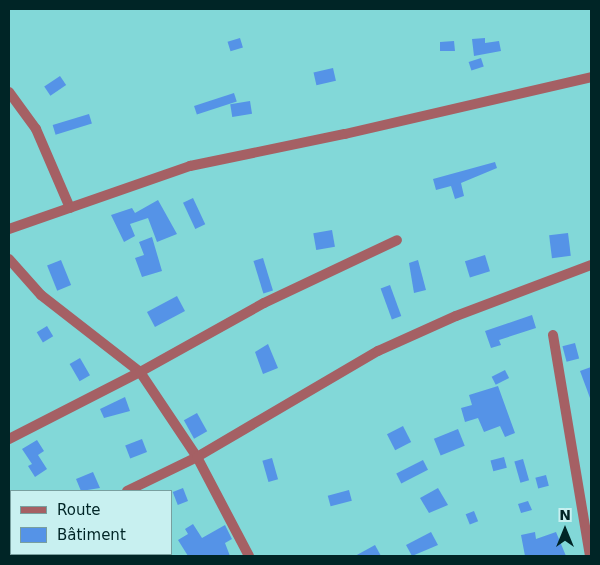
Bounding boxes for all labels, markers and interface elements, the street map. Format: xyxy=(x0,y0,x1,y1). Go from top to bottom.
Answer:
legend xyxy=(10,490,172,555)
text: Route xyxy=(57,501,101,519)
north arrow xyxy=(540,505,590,555)
text: N xyxy=(559,507,571,523)
text: Bâtiment xyxy=(57,526,126,544)

